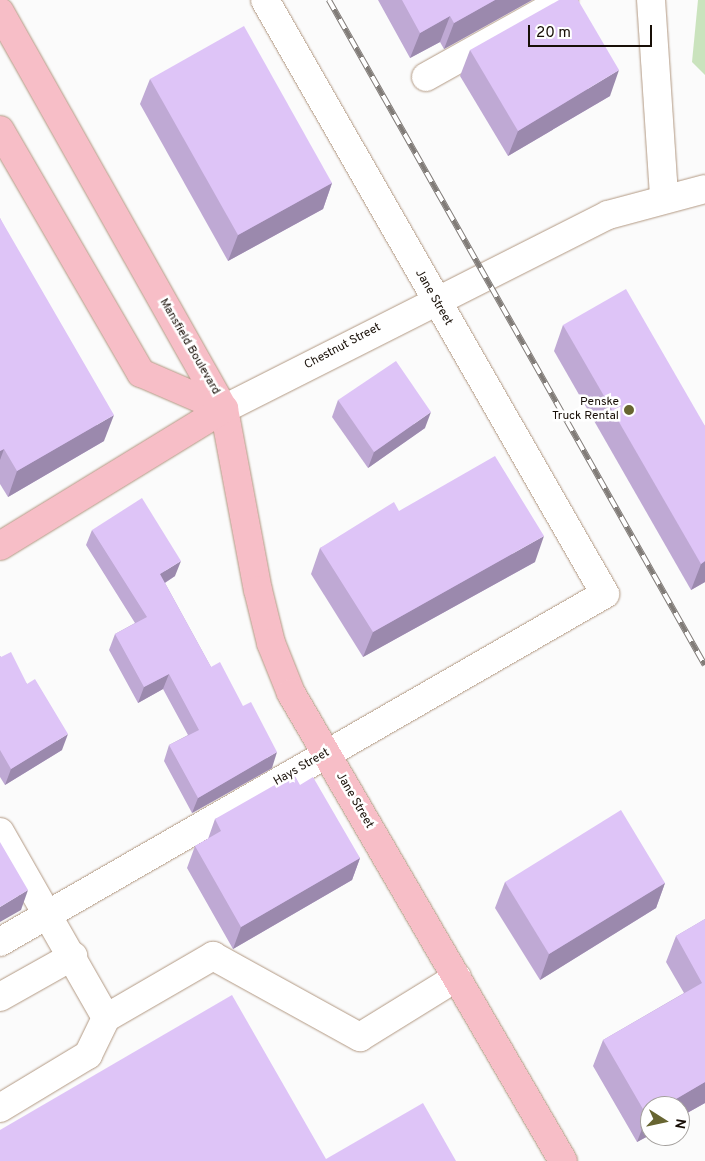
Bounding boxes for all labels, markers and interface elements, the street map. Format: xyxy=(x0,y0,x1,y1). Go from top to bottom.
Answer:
scale bar xyxy=(530,15,654,47)
text: 20 m xyxy=(536,24,571,43)
street label: Jane Street xyxy=(411,267,455,329)
street label: Mansfield Boulevard xyxy=(156,296,222,398)
street label: Chestnut Street xyxy=(302,321,384,373)
place label: Penske Truck Rental xyxy=(552,396,619,424)
marker: Penske Truck Rental xyxy=(623,404,635,416)
street label: Hays Street xyxy=(272,746,332,790)
street label: Jane Street xyxy=(332,770,376,832)
north arrow xyxy=(640,1096,690,1146)
text: N xyxy=(670,1117,689,1130)

